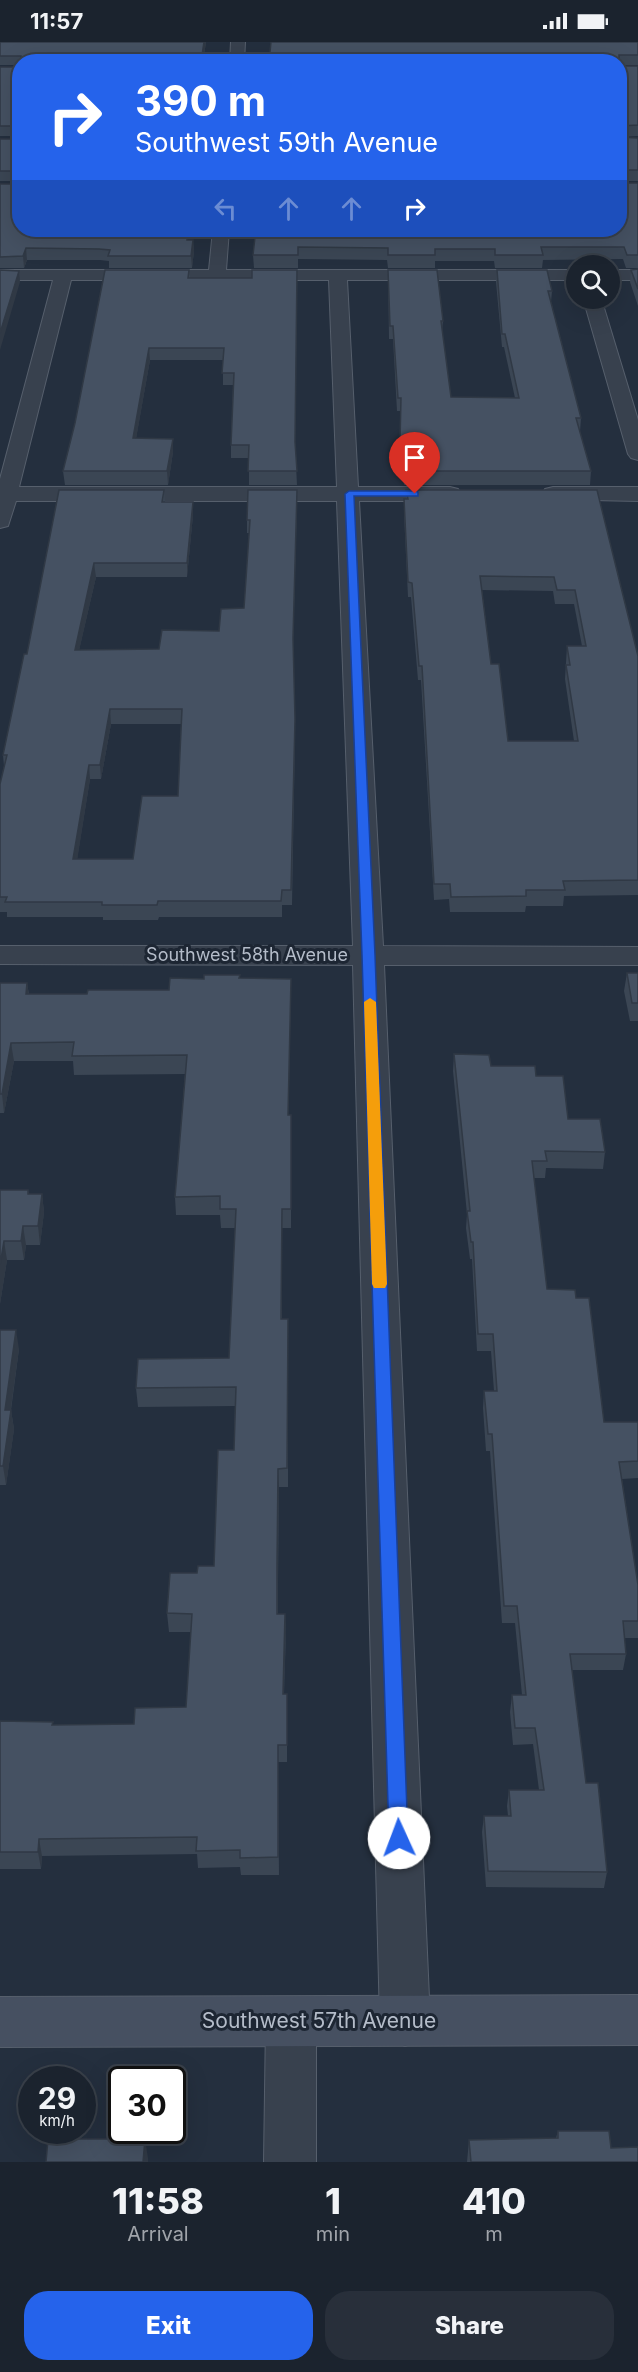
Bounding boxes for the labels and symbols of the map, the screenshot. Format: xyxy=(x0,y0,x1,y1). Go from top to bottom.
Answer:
pin xyxy=(389,432,440,494)
street label: Southwest 58th Avenue xyxy=(146,944,348,965)
position arrow xyxy=(367,1806,431,1870)
street label: Southwest 57th Avenue xyxy=(202,2008,436,2033)
speed limit sign: 30 xyxy=(108,2066,186,2144)

